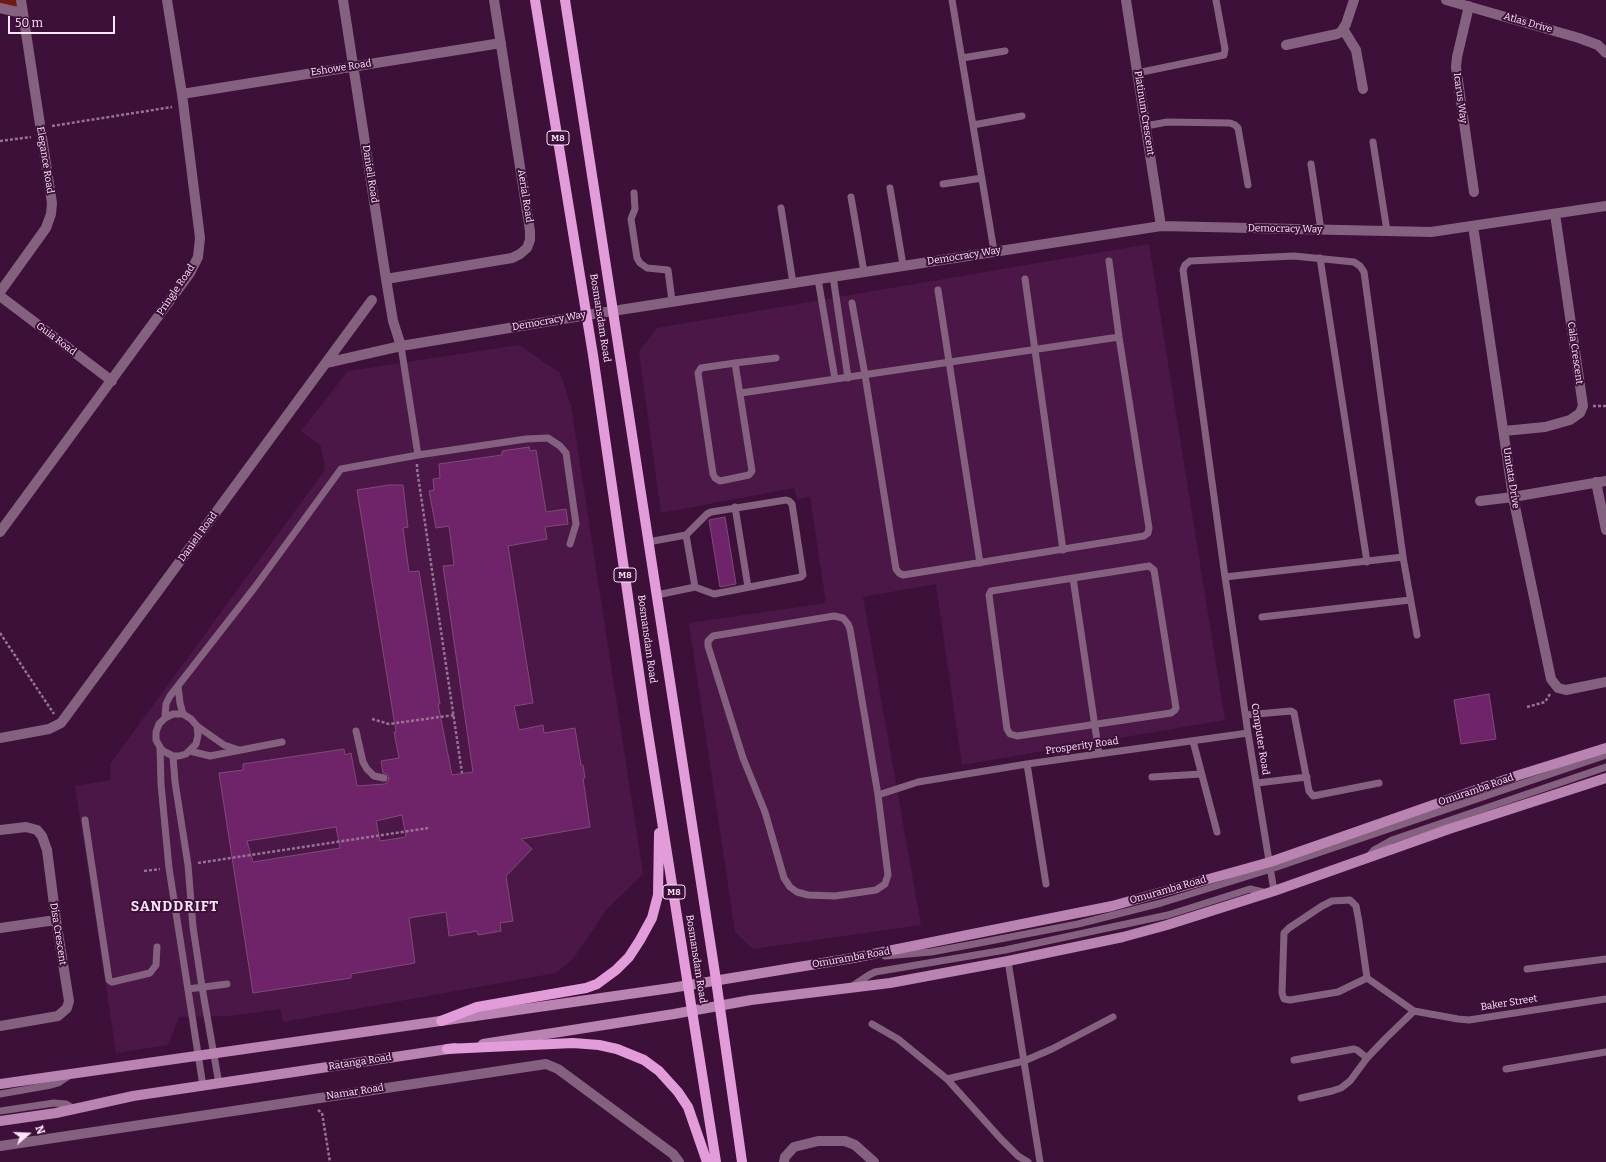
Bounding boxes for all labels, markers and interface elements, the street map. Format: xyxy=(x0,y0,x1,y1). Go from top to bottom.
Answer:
scale bar xyxy=(10,8,117,34)
street label: Atlas Drive xyxy=(1502,10,1554,36)
text: 50 m xyxy=(15,16,43,30)
street label: Eshowe Road xyxy=(310,57,372,79)
street label: Platinum Crescent xyxy=(1131,70,1157,156)
street label: Icarus Way xyxy=(1451,72,1469,124)
street label: Elegance Road xyxy=(34,126,56,194)
road number: M8 xyxy=(547,131,569,145)
street label: Daniell Road xyxy=(359,144,381,204)
street label: Aerial Road xyxy=(515,169,535,223)
street label: Democracy Way xyxy=(1248,222,1322,236)
street label: Democracy Way xyxy=(926,244,1002,268)
street label: Pringle Road xyxy=(155,262,197,318)
street label: Bosmansdam Road xyxy=(587,273,613,363)
street label: Democracy Way xyxy=(511,309,587,333)
street label: Guia Road xyxy=(34,320,78,358)
street label: Cala Crescent xyxy=(1565,321,1585,385)
street label: Umtata Drive xyxy=(1500,447,1522,509)
street label: Daniell Road xyxy=(176,510,220,564)
road number: M8 xyxy=(614,568,636,582)
street label: Bosmansdam Road xyxy=(635,594,659,684)
street label: Computer Road xyxy=(1248,702,1272,776)
street label: Prosperity Road xyxy=(1045,735,1119,757)
street label: Omuramba Road xyxy=(1437,771,1515,809)
street label: Omuramba Road xyxy=(1128,873,1208,907)
road number: M8 xyxy=(663,885,685,899)
district label: SANDDRIFT xyxy=(131,899,219,915)
street label: Disa Crescent xyxy=(47,902,69,966)
street label: Bosmansdam Road xyxy=(683,914,709,1004)
street label: Omuramba Road xyxy=(811,945,891,971)
street label: Baker Street xyxy=(1480,993,1538,1013)
street label: Ratanga Road xyxy=(328,1051,392,1073)
street label: Namar Road xyxy=(325,1082,385,1102)
north arrow xyxy=(8,1114,48,1154)
text: N xyxy=(32,1124,47,1136)

